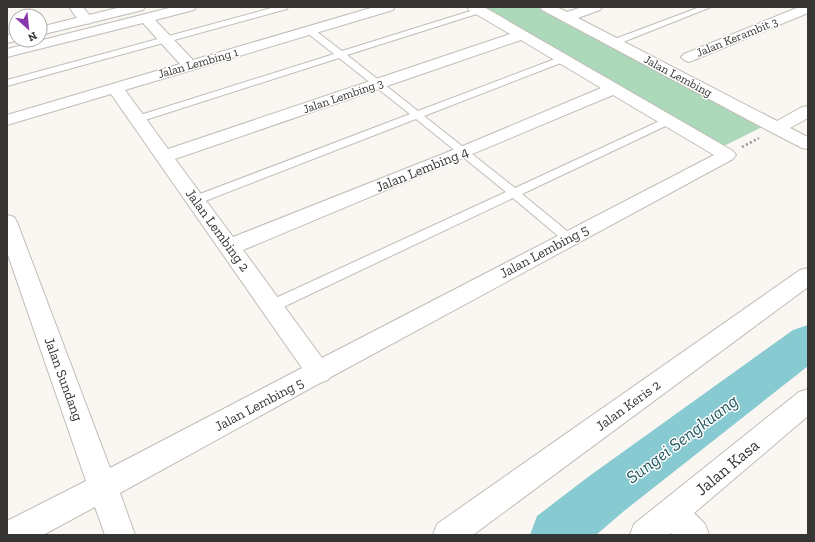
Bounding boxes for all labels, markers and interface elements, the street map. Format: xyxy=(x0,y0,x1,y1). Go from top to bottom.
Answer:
north arrow xyxy=(8,8,48,48)
street label: Jalan Kerambit 3 xyxy=(694,14,780,60)
text: N xyxy=(25,29,39,44)
street label: Jalan Lembing 1 xyxy=(156,45,240,81)
street label: Jalan Lembing xyxy=(641,52,715,100)
street label: Jalan Lembing 3 xyxy=(301,76,385,116)
street label: Jalan Lembing 4 xyxy=(373,143,471,196)
street label: Jalan Lembing 2 xyxy=(182,186,253,275)
street label: Jalan Lembing 5 xyxy=(497,221,592,282)
street label: Jalan Sundang xyxy=(41,335,87,424)
street label: Jalan Lembing 5 xyxy=(212,374,307,435)
street label: Jalan Keris 2 xyxy=(593,376,664,435)
water label: Sungei Sengkuang xyxy=(622,389,743,488)
street label: Jalan Kasa xyxy=(691,435,763,499)

